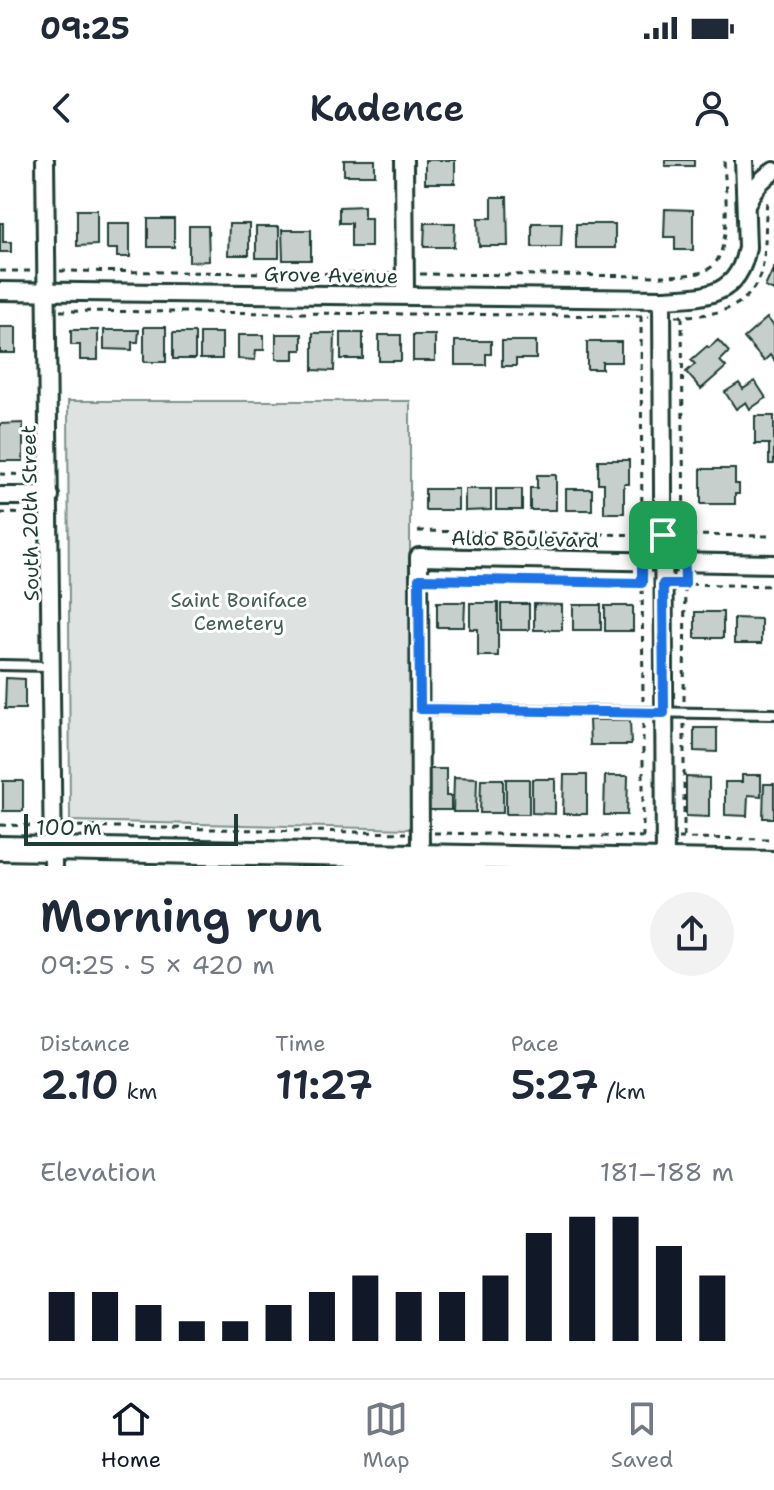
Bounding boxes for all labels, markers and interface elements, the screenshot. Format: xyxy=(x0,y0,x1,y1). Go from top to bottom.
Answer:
text: 09:25 xyxy=(40,8,130,49)
text: Kadence xyxy=(309,84,465,133)
icon: back xyxy=(40,86,84,130)
icon: person xyxy=(690,86,734,130)
street label: Grove Avenue xyxy=(264,261,398,289)
street label: South 20th Street xyxy=(15,425,45,601)
pin xyxy=(629,501,697,569)
icon: arrive xyxy=(641,513,685,557)
street label: Aldo Boulevard xyxy=(451,525,599,553)
park label: Saint Boniface Cemetery xyxy=(170,587,308,636)
scale bar xyxy=(24,810,238,846)
text: 100 m xyxy=(36,813,102,842)
text: Morning run xyxy=(40,887,323,946)
button: share xyxy=(650,892,734,976)
text: 09:25 · 5 × 420 m xyxy=(40,947,275,982)
text: Distance xyxy=(40,1029,130,1058)
text: Time xyxy=(275,1029,326,1058)
text: Pace xyxy=(511,1029,559,1058)
text: 2.10 xyxy=(40,1058,119,1112)
text: 11:27 xyxy=(275,1058,373,1112)
text: 5:27 xyxy=(511,1058,599,1112)
text: km xyxy=(119,1077,158,1106)
text: /km xyxy=(599,1077,646,1106)
text: Elevation xyxy=(40,1154,156,1189)
text: 181–188 m xyxy=(600,1154,734,1189)
tab: Home xyxy=(101,1397,161,1474)
tab: Map xyxy=(362,1397,410,1474)
tab: Saved xyxy=(611,1397,673,1474)

